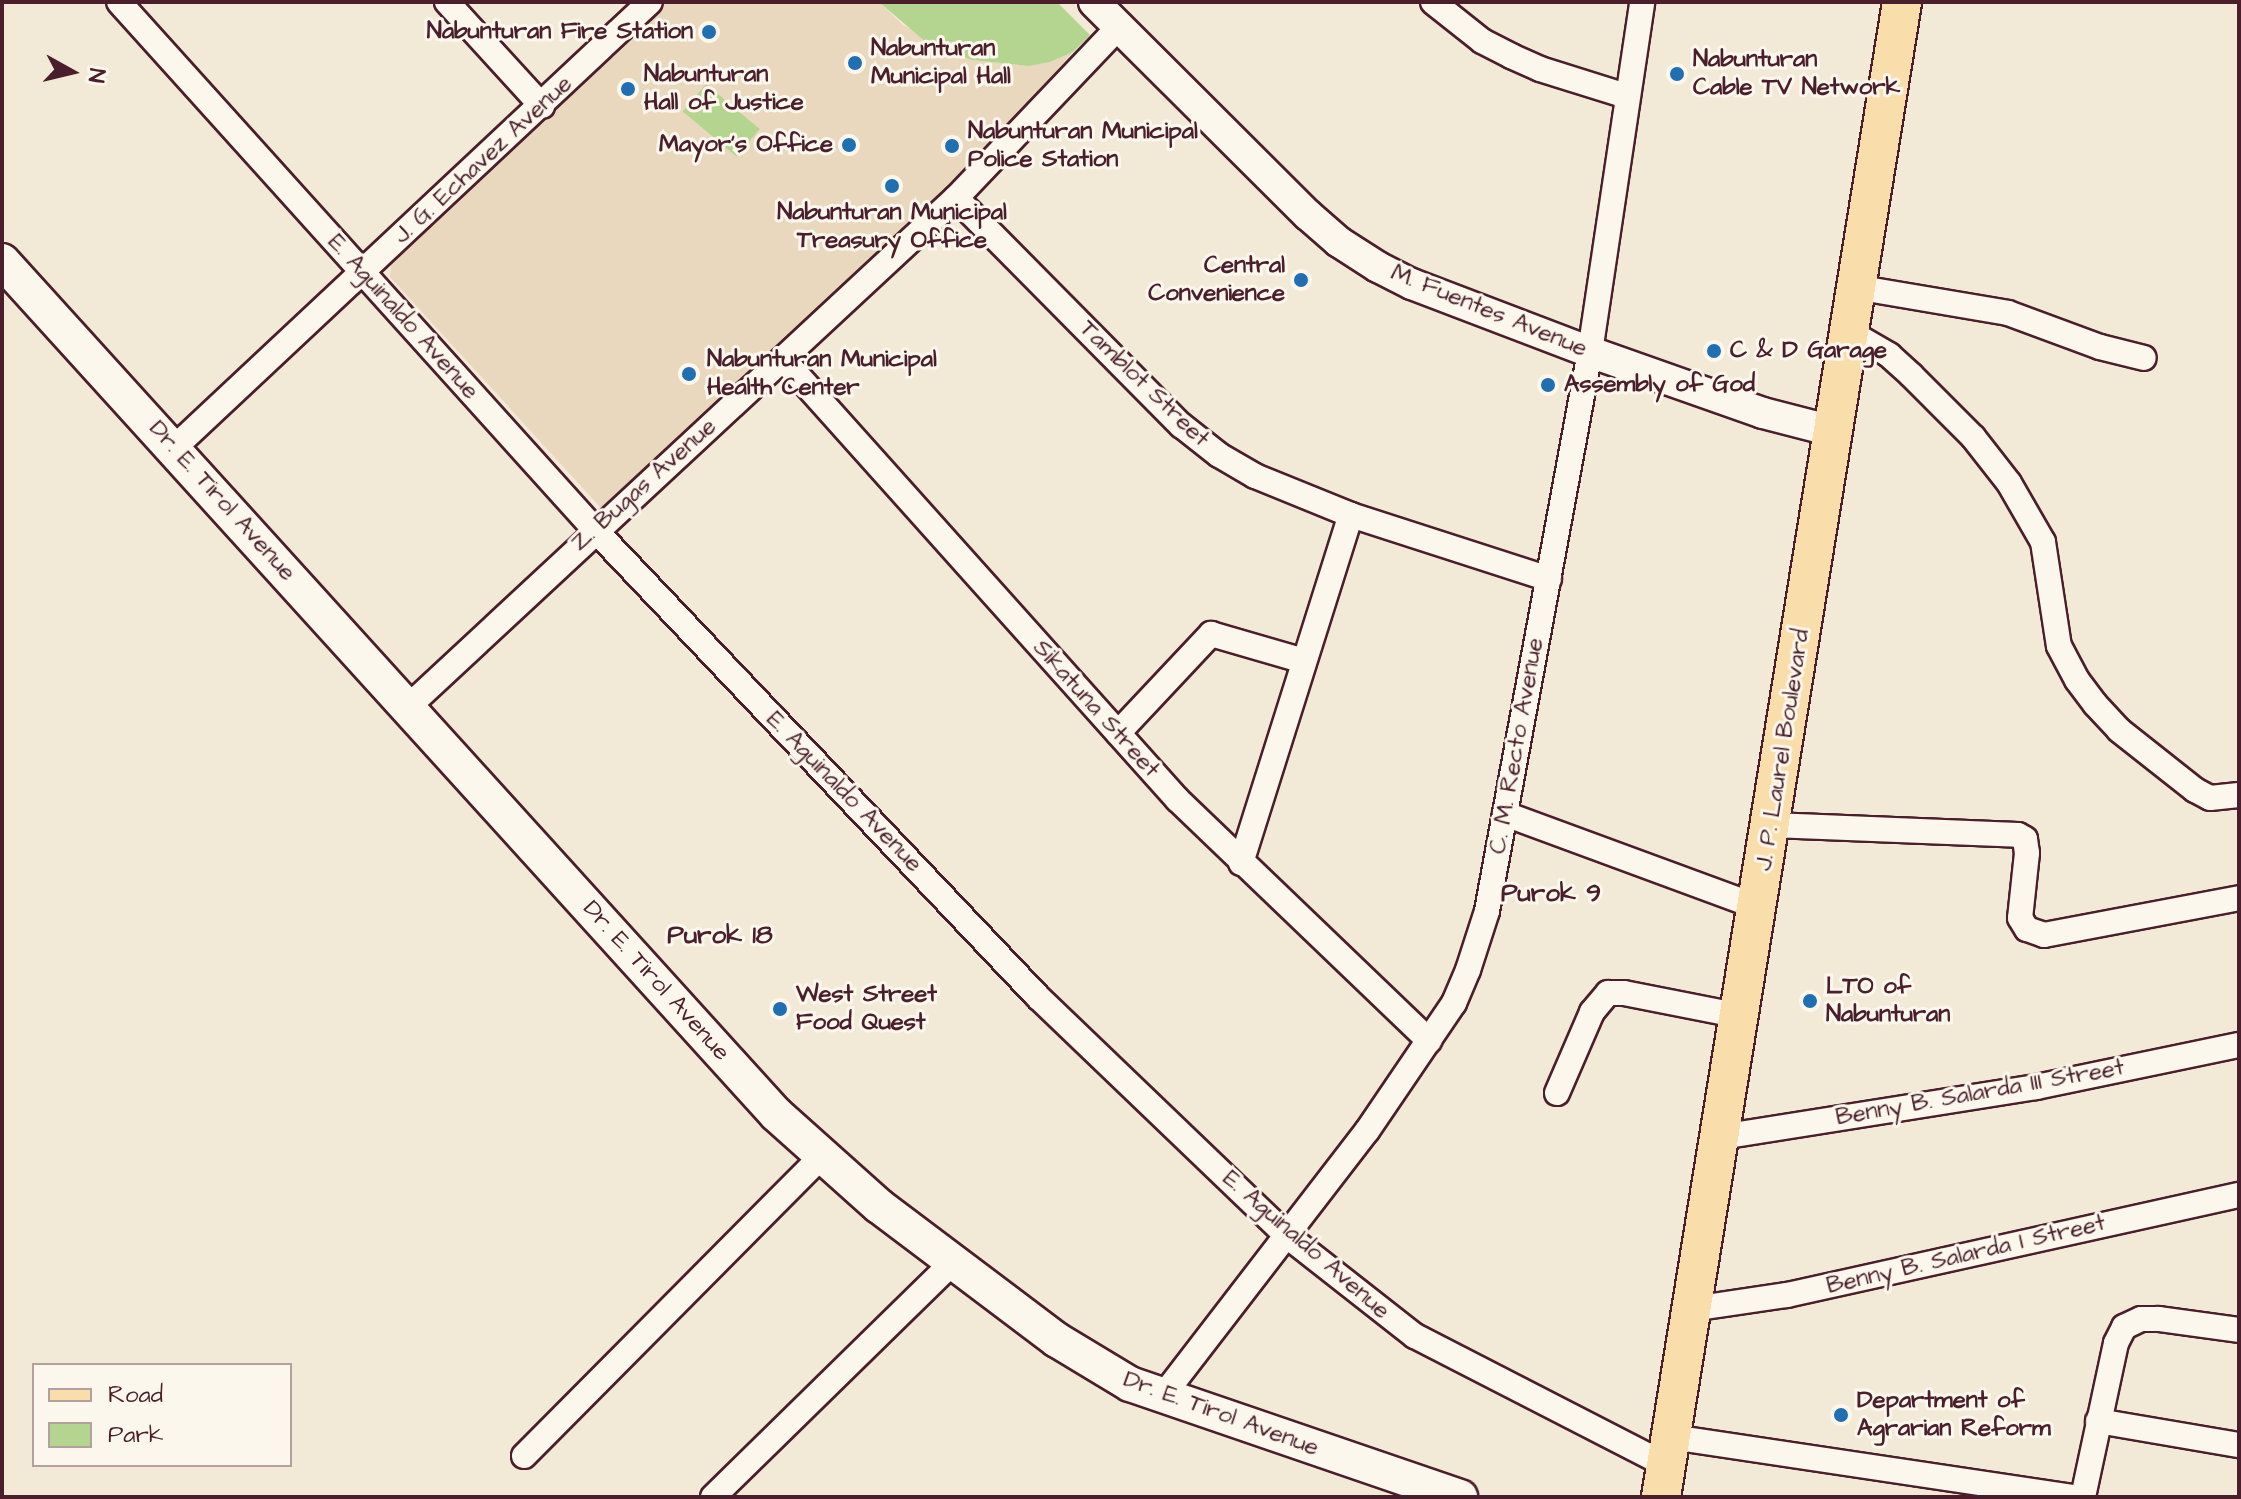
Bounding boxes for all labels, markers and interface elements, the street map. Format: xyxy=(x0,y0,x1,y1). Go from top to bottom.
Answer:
place label: Nabunturan Fire Station xyxy=(427,18,693,46)
marker: Nabunturan Fire Station xyxy=(700,23,718,41)
north arrow xyxy=(32,32,112,112)
place label: Nabunturan Municipal Hall xyxy=(871,35,1011,91)
place label: Nabunturan Cable TV Network xyxy=(1693,46,1900,102)
marker: Nabunturan Municipal Hall xyxy=(846,54,864,72)
place label: Nabunturan Hall of Justice xyxy=(644,61,804,117)
marker: Nabunturan Cable TV Network xyxy=(1668,65,1686,83)
text: N xyxy=(80,66,113,84)
street label: J. G. Echavez Avenue xyxy=(388,70,578,250)
marker: Nabunturan Hall of Justice xyxy=(619,80,637,98)
place label: Nabunturan Municipal Police Station xyxy=(968,118,1198,174)
place label: Mayor's Office xyxy=(659,131,833,159)
marker: Mayor's Office xyxy=(840,136,858,154)
marker: Nabunturan Municipal Police Station xyxy=(943,137,961,155)
marker: Nabunturan Municipal Treasury Office xyxy=(883,177,901,195)
place label: Nabunturan Municipal Treasury Office xyxy=(777,199,1007,255)
street label: E. Aguinaldo Avenue xyxy=(321,229,485,405)
place label: Central Convenience xyxy=(1148,252,1285,308)
street label: M. Fuentes Avenue xyxy=(1387,259,1591,363)
marker: Central Convenience xyxy=(1292,271,1310,289)
street label: Tamblot Street xyxy=(1073,315,1215,453)
place label: C & D Garage xyxy=(1730,337,1887,365)
marker: C & D Garage xyxy=(1705,342,1723,360)
place label: Nabunturan Municipal Health Center xyxy=(707,346,937,402)
marker: Nabunturan Municipal Health Center xyxy=(678,363,700,385)
place label: Assembly of God xyxy=(1564,371,1755,399)
marker: Assembly of God xyxy=(1539,376,1557,394)
street label: Z. Bugas Avenue xyxy=(566,412,722,558)
street label: Dr. E. Tirol Avenue xyxy=(142,415,302,587)
street label: J. P. Laurel Boulevard xyxy=(1750,627,1816,873)
street label: Sikatuna Street xyxy=(1026,634,1166,784)
street label: C. M. Recto Avenue xyxy=(1484,636,1550,856)
street label: E. Aguinaldo Avenue xyxy=(760,706,928,878)
district label: Purok 9 xyxy=(1501,878,1601,910)
street label: Dr. E. Tirol Avenue xyxy=(576,895,736,1067)
district label: Purok 18 xyxy=(667,920,773,952)
place label: LTO of Nabunturan xyxy=(1826,973,1950,1029)
place label: West Street Food Quest xyxy=(796,981,937,1037)
marker: LTO of Nabunturan xyxy=(1801,992,1819,1010)
marker: West Street Food Quest xyxy=(771,1000,789,1018)
street label: Benny B. Salarda III Street xyxy=(1834,1053,2126,1133)
street label: E. Aguinaldo Avenue xyxy=(1217,1165,1395,1325)
street label: Benny B. Salarda I Street xyxy=(1824,1209,2108,1301)
legend xyxy=(32,1363,292,1467)
street label: Dr. E. Tirol Avenue xyxy=(1119,1365,1323,1463)
text: Road xyxy=(108,1378,163,1412)
place label: Department of Agrarian Reform xyxy=(1857,1387,2051,1443)
marker: Department of Agrarian Reform xyxy=(1832,1406,1850,1424)
text: Park xyxy=(108,1418,164,1452)

